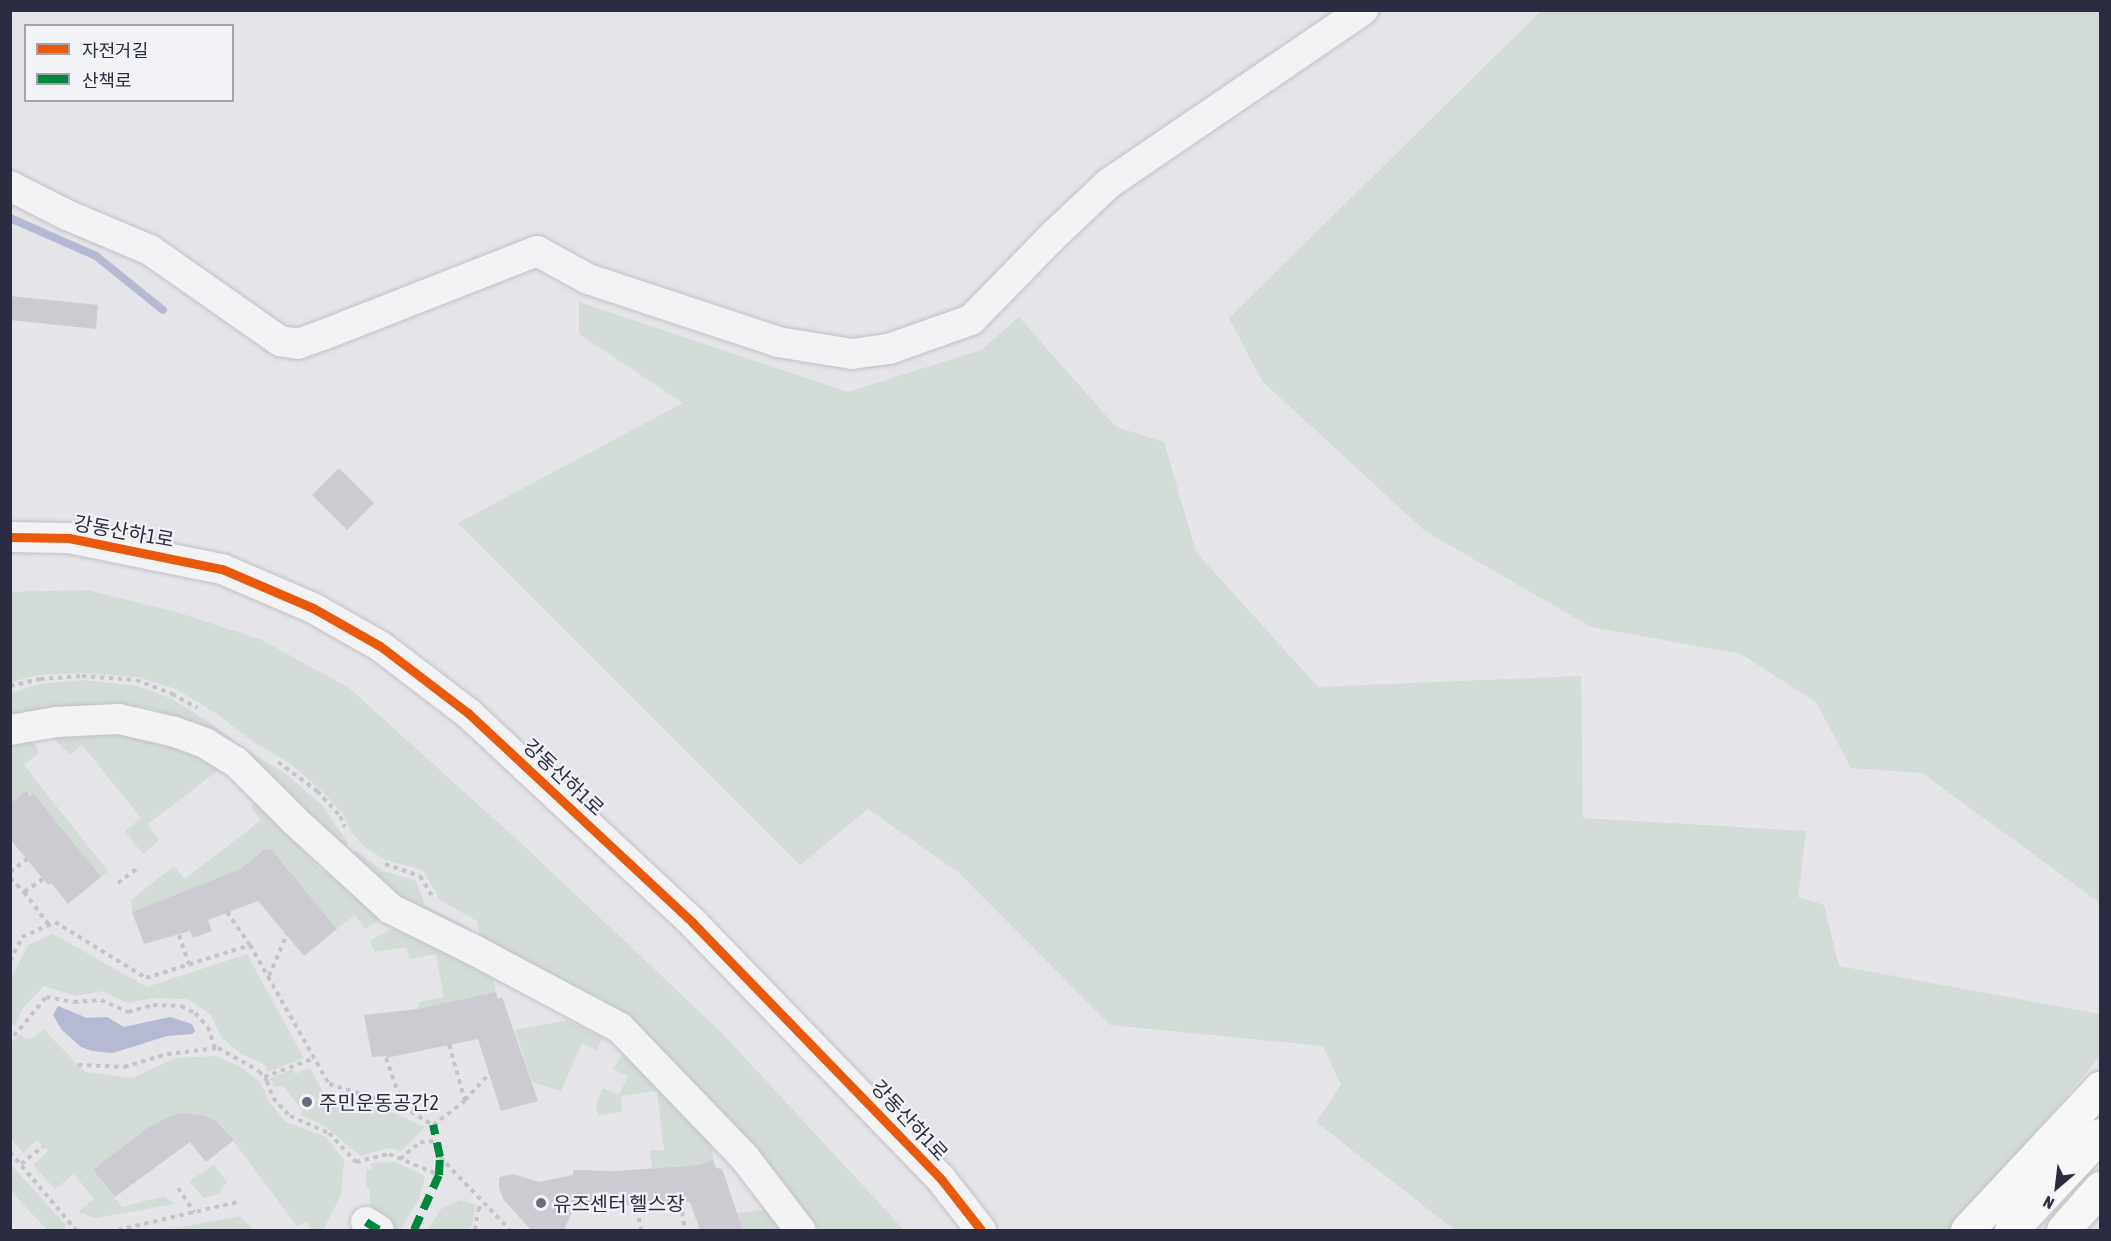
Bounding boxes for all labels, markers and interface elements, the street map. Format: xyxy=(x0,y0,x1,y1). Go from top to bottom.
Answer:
legend xyxy=(24,24,234,102)
text: 자전거길 xyxy=(82,40,148,61)
text: 산책로 xyxy=(82,70,132,91)
street label: 강동산하1로 xyxy=(72,510,176,552)
street label: 강동산하1로 xyxy=(519,734,609,820)
street label: 강동산하1로 xyxy=(867,1075,953,1165)
place label: 주민운동공간2 xyxy=(319,1090,439,1114)
marker: 주민운동공간2 xyxy=(300,1095,314,1109)
north arrow xyxy=(2027,1157,2087,1217)
place label: 유즈센터 헬스장 xyxy=(553,1191,685,1215)
text: N xyxy=(2040,1193,2057,1213)
marker: 유즈센터 헬스장 xyxy=(534,1196,548,1210)

